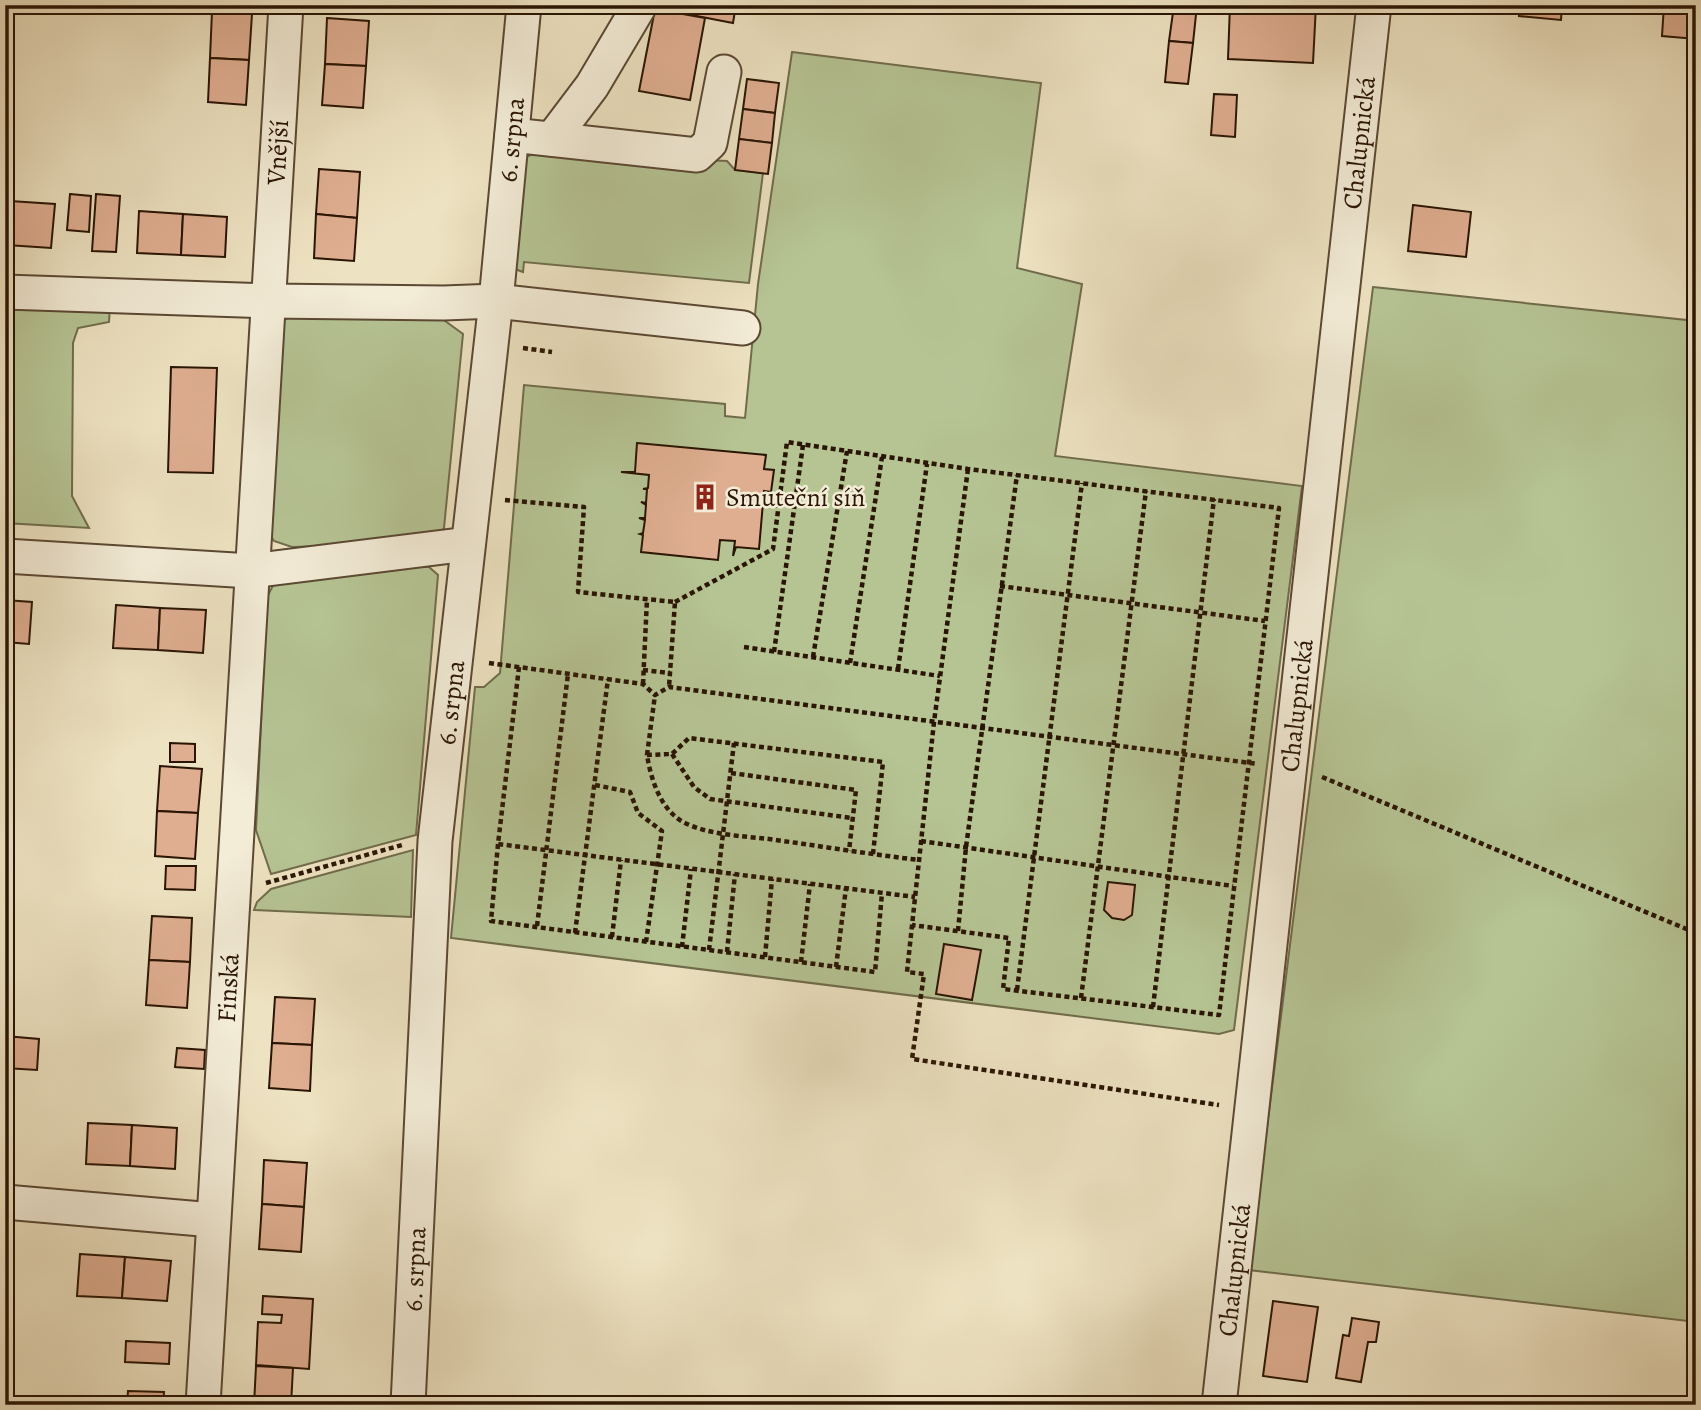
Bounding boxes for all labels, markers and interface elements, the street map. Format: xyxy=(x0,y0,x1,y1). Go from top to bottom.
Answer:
street label: Chalupnická xyxy=(1334,74,1383,211)
street label: 6. srpna xyxy=(490,96,533,184)
street label: Vnější xyxy=(258,119,297,187)
place label: Smuteční síň xyxy=(726,480,866,515)
building icon: Smuteční síň xyxy=(690,482,720,512)
street label: Chalupnická xyxy=(1272,637,1321,774)
street label: 6. srpna xyxy=(428,658,473,747)
street label: Finská xyxy=(208,952,247,1023)
street label: Chalupnická xyxy=(1209,1201,1259,1338)
street label: 6. srpna xyxy=(395,1226,434,1313)

